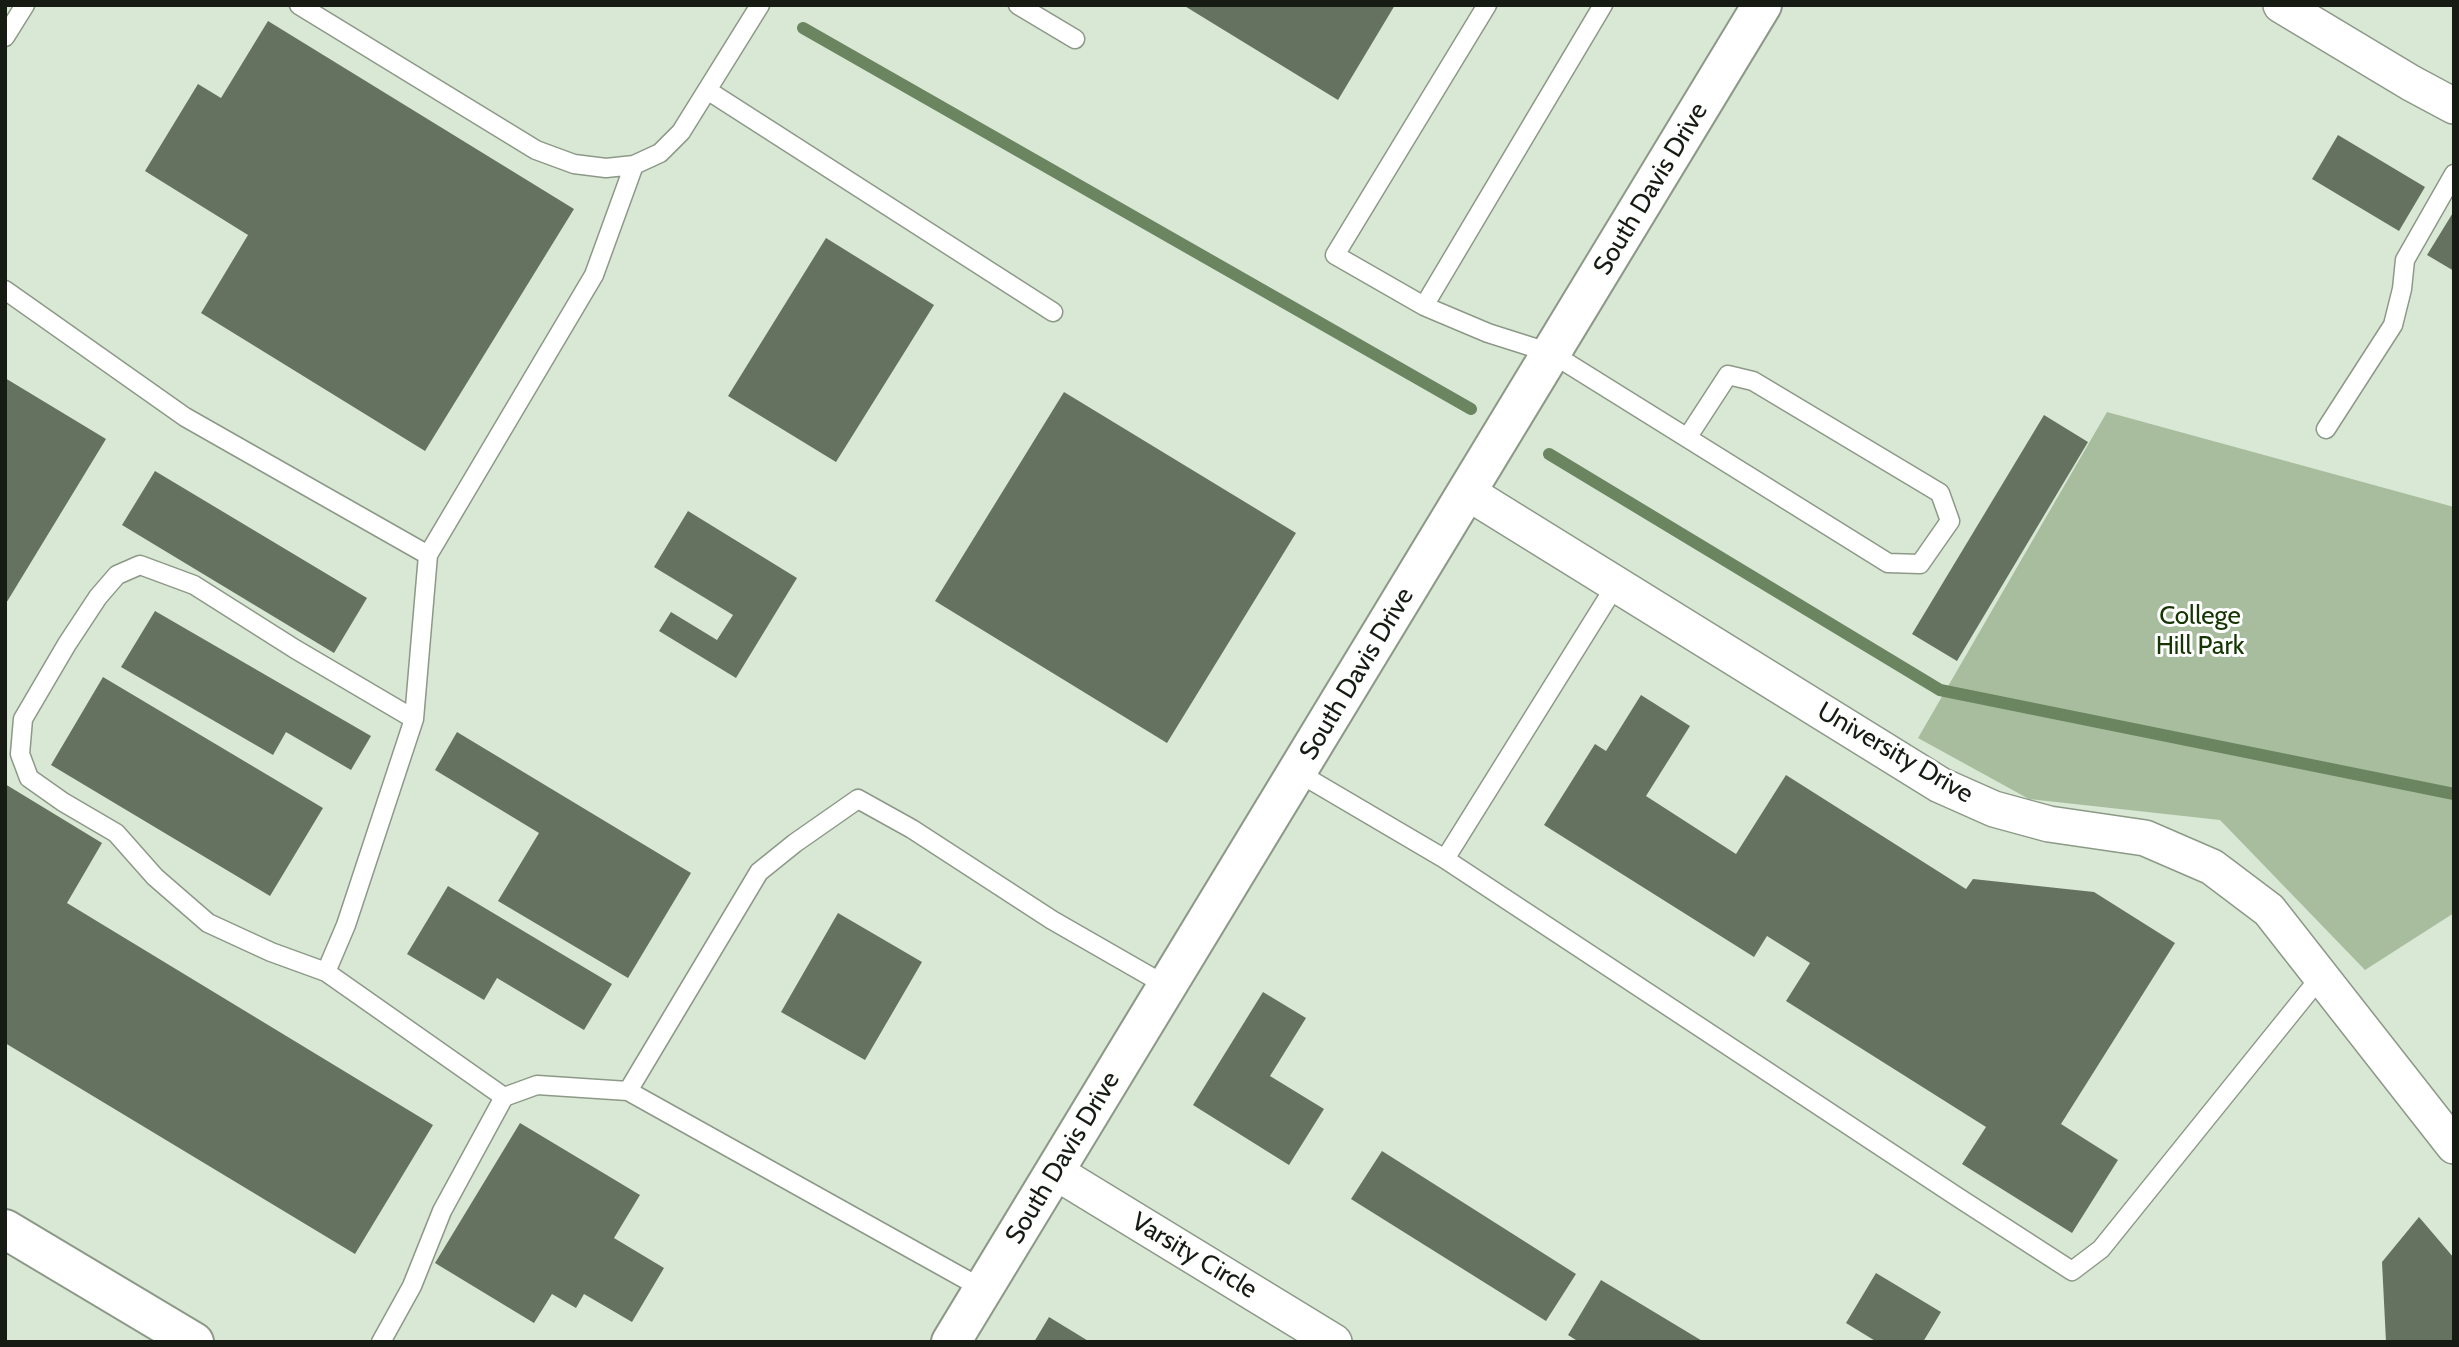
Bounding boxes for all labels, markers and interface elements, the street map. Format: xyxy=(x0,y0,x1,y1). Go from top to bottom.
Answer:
street label: South Davis Drive xyxy=(1587,97,1715,281)
street label: South Davis Drive xyxy=(1293,582,1421,766)
park label: College Hill Park xyxy=(2156,600,2244,662)
street label: University Drive xyxy=(1811,696,1979,810)
street label: South Davis Drive xyxy=(999,1066,1127,1250)
street label: Varsity Circle xyxy=(1126,1206,1262,1306)

